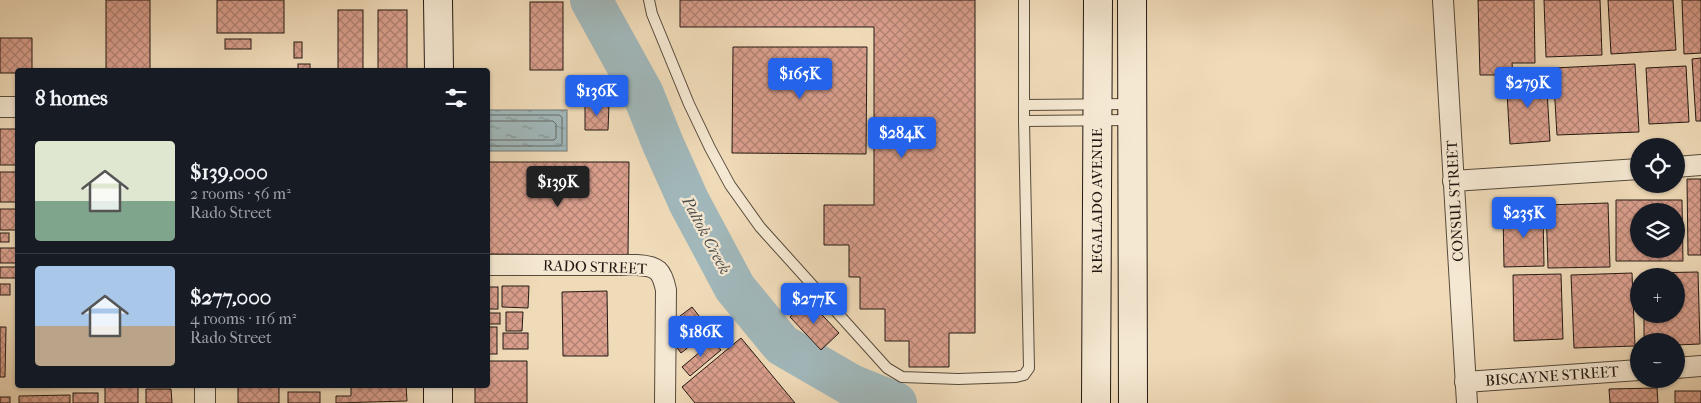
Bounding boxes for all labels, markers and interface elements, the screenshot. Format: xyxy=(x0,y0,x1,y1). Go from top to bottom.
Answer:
pin: $165K xyxy=(765,58,835,100)
text: $165K xyxy=(779,64,821,83)
pin: $279K xyxy=(1493,66,1563,109)
text: $279K xyxy=(1506,73,1550,92)
pin: $136K xyxy=(562,74,632,117)
text: $136K xyxy=(576,81,618,100)
icon: filters xyxy=(442,84,470,112)
text: 8 homes xyxy=(35,86,108,110)
pin: $284K xyxy=(867,116,937,159)
text: $284K xyxy=(879,123,925,142)
street label: REGALADO AVENUE xyxy=(1088,128,1106,274)
map controls xyxy=(1630,138,1685,388)
button: locate xyxy=(1630,138,1685,193)
street label: CONSUL STREET xyxy=(1443,139,1467,262)
text: $139,000 xyxy=(190,160,268,184)
icon: home xyxy=(75,161,135,221)
pin: $139K xyxy=(523,166,593,208)
text: $139K xyxy=(537,172,579,191)
text: 2 rooms · 56 m² xyxy=(190,184,291,203)
water label: Paltok Creek xyxy=(678,192,735,277)
pin: $235K xyxy=(1489,196,1559,239)
text: Rado Street xyxy=(190,203,272,222)
text: $235K xyxy=(1503,203,1545,222)
button: layers xyxy=(1630,203,1685,258)
street label: RADO STREET xyxy=(543,256,648,278)
button: + xyxy=(1630,268,1685,323)
pin: $277K xyxy=(779,282,849,325)
text: $277,000 xyxy=(190,285,271,309)
icon: home xyxy=(75,286,135,346)
text: $277K xyxy=(792,289,836,308)
text: 4 rooms · 116 m² xyxy=(190,309,296,328)
pin: $186K xyxy=(666,316,736,358)
text: $186K xyxy=(680,322,722,341)
text: Rado Street xyxy=(190,328,272,347)
button: − xyxy=(1630,333,1685,388)
street label: BISCAYNE STREET xyxy=(1485,362,1620,390)

